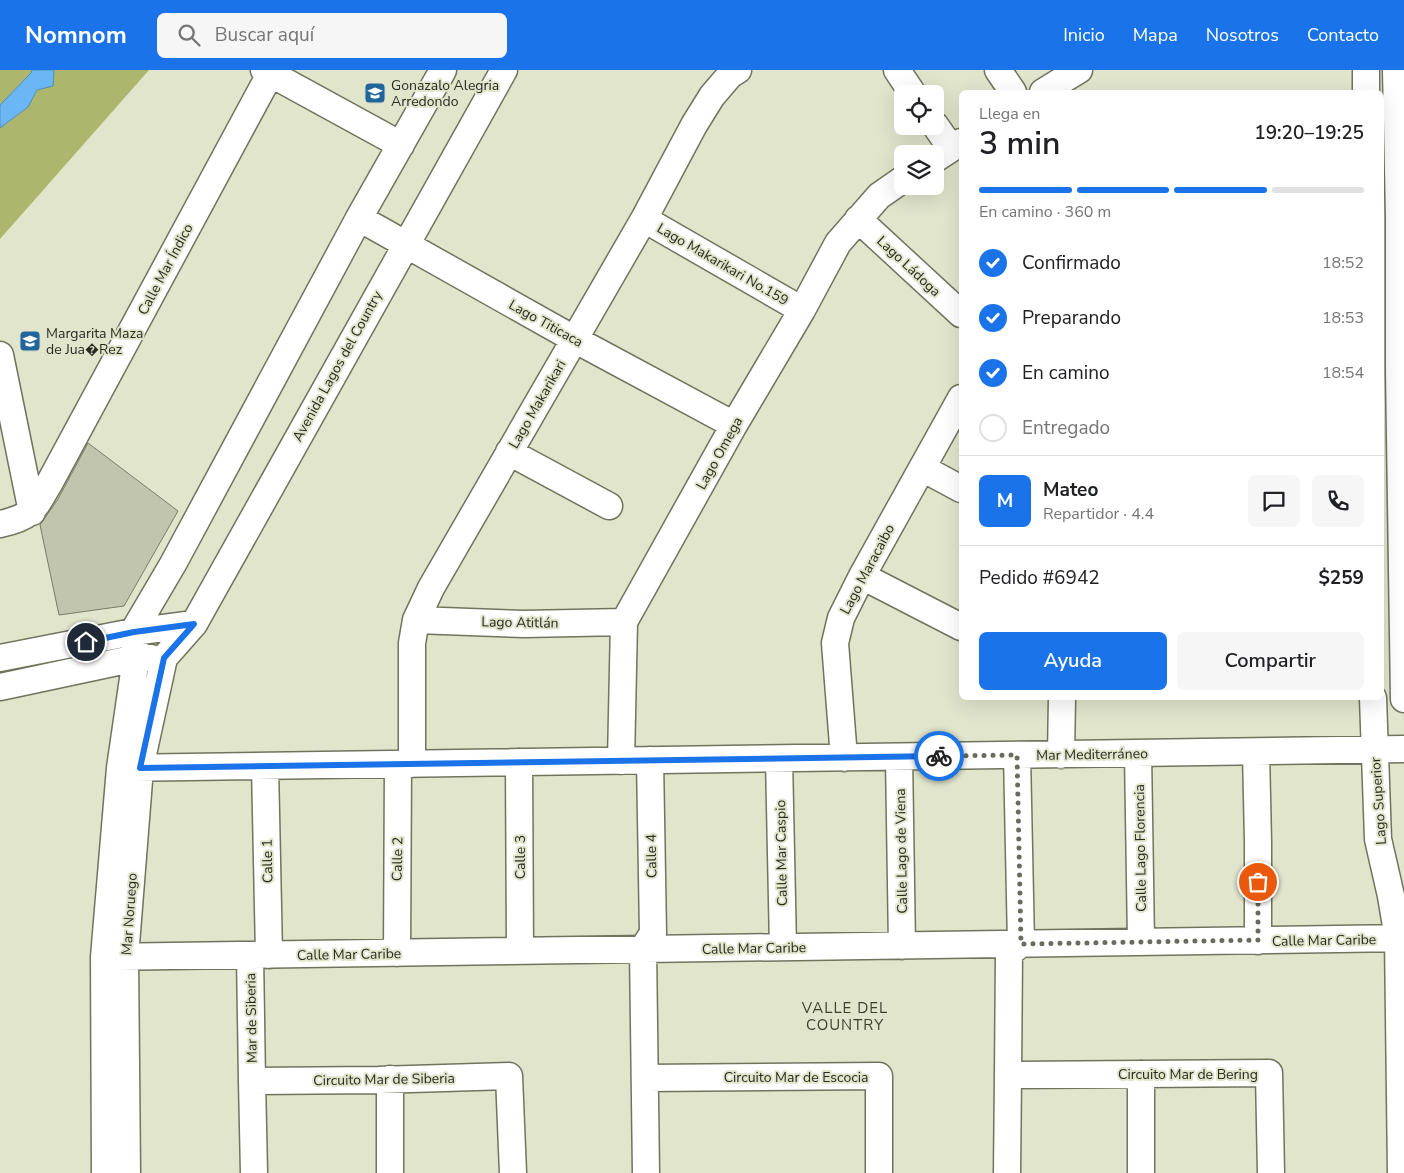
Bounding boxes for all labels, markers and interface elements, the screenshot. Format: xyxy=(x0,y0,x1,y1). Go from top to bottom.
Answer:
search box xyxy=(157,13,507,58)
text: Nomnom xyxy=(25,19,127,51)
icon: search xyxy=(175,21,203,49)
text: Buscar aquí xyxy=(215,22,314,48)
text: Inicio xyxy=(1063,23,1105,47)
text: Mapa xyxy=(1133,23,1178,47)
text: Nosotros xyxy=(1206,23,1279,47)
text: Contacto xyxy=(1307,23,1379,47)
place label: Gonazalo Alegria Arredondo xyxy=(391,76,499,111)
school or university icon: Gonazalo Alegria Arredondo xyxy=(363,81,387,105)
map controls xyxy=(894,85,944,195)
button: locate xyxy=(894,85,944,135)
text: Llega en xyxy=(979,103,1040,125)
text: 19:20–19:25 xyxy=(1254,120,1364,146)
text: 3 min xyxy=(979,122,1061,165)
button: layers xyxy=(894,145,944,195)
text: En camino · 360 m xyxy=(979,201,1111,223)
street label: Lago Makarikari No.159 xyxy=(653,219,792,310)
street label: Calle Mar Índico xyxy=(133,220,198,318)
street label: Lago Ládoga xyxy=(872,232,945,301)
icon: check xyxy=(979,249,1007,277)
text: Confirmado xyxy=(1022,250,1121,276)
text: 18:52 xyxy=(1322,252,1364,274)
street label: Avenida Lagos del Country xyxy=(288,287,387,445)
street label: Lago Titicaca xyxy=(505,295,586,352)
icon: check xyxy=(979,304,1007,332)
text: Preparando xyxy=(1022,305,1121,331)
text: 18:53 xyxy=(1322,307,1364,329)
place label: Margarita Maza de Jua�Rez xyxy=(46,324,143,359)
school or university icon: Margarita Maza de Jua�Rez xyxy=(18,329,42,353)
street label: Lago Makarikari xyxy=(504,357,570,452)
icon: check xyxy=(979,359,1007,387)
text: En camino xyxy=(1022,360,1110,386)
text: 18:54 xyxy=(1322,362,1364,384)
street label: Lago Omega xyxy=(692,413,747,493)
text: Entregado xyxy=(1022,415,1110,441)
button: chat xyxy=(1248,475,1300,527)
button: phone xyxy=(1312,475,1364,527)
text: Mateo xyxy=(1043,477,1098,503)
text: M xyxy=(997,488,1013,514)
text: Repartidor · 4.4 xyxy=(1043,503,1154,525)
street label: Lago Maracaibo xyxy=(836,521,899,618)
text: Pedido #6942 xyxy=(979,565,1100,591)
text: $259 xyxy=(1318,565,1364,591)
street label: Lago Atitlán xyxy=(481,612,559,633)
pin xyxy=(65,621,107,663)
icon: home xyxy=(72,628,100,656)
button: Ayuda xyxy=(979,632,1167,690)
button: Compartir xyxy=(1177,632,1364,690)
courier xyxy=(914,731,964,781)
icon: bike xyxy=(925,742,953,770)
street label: Mar Mediterráneo xyxy=(1036,744,1148,765)
street label: Lago Superior xyxy=(1366,757,1391,845)
street label: Calle Lago Florencia xyxy=(1130,784,1151,912)
street label: Calle Lago de Viena xyxy=(891,788,912,914)
street label: Calle Mar Caspio xyxy=(771,799,792,906)
street label: Calle 4 xyxy=(642,834,661,878)
street label: Calle 3 xyxy=(511,835,530,879)
street label: Calle 2 xyxy=(388,837,407,881)
street label: Calle 1 xyxy=(258,839,277,883)
pin xyxy=(1237,861,1279,903)
icon: bag xyxy=(1244,868,1272,896)
street label: Mar Noruego xyxy=(117,872,142,956)
street label: Calle Mar Caribe xyxy=(1272,930,1376,951)
street label: Calle Mar Caribe xyxy=(702,938,806,959)
street label: Calle Mar Caribe xyxy=(297,944,401,965)
street label: Mar de Siberia xyxy=(241,973,262,1063)
district label: VALLE DEL COUNTRY xyxy=(801,998,888,1035)
street label: Circuito Mar de Bering xyxy=(1118,1065,1258,1084)
street label: Circuito Mar de Escocia xyxy=(724,1068,868,1087)
street label: Circuito Mar de Siberia xyxy=(313,1069,455,1090)

